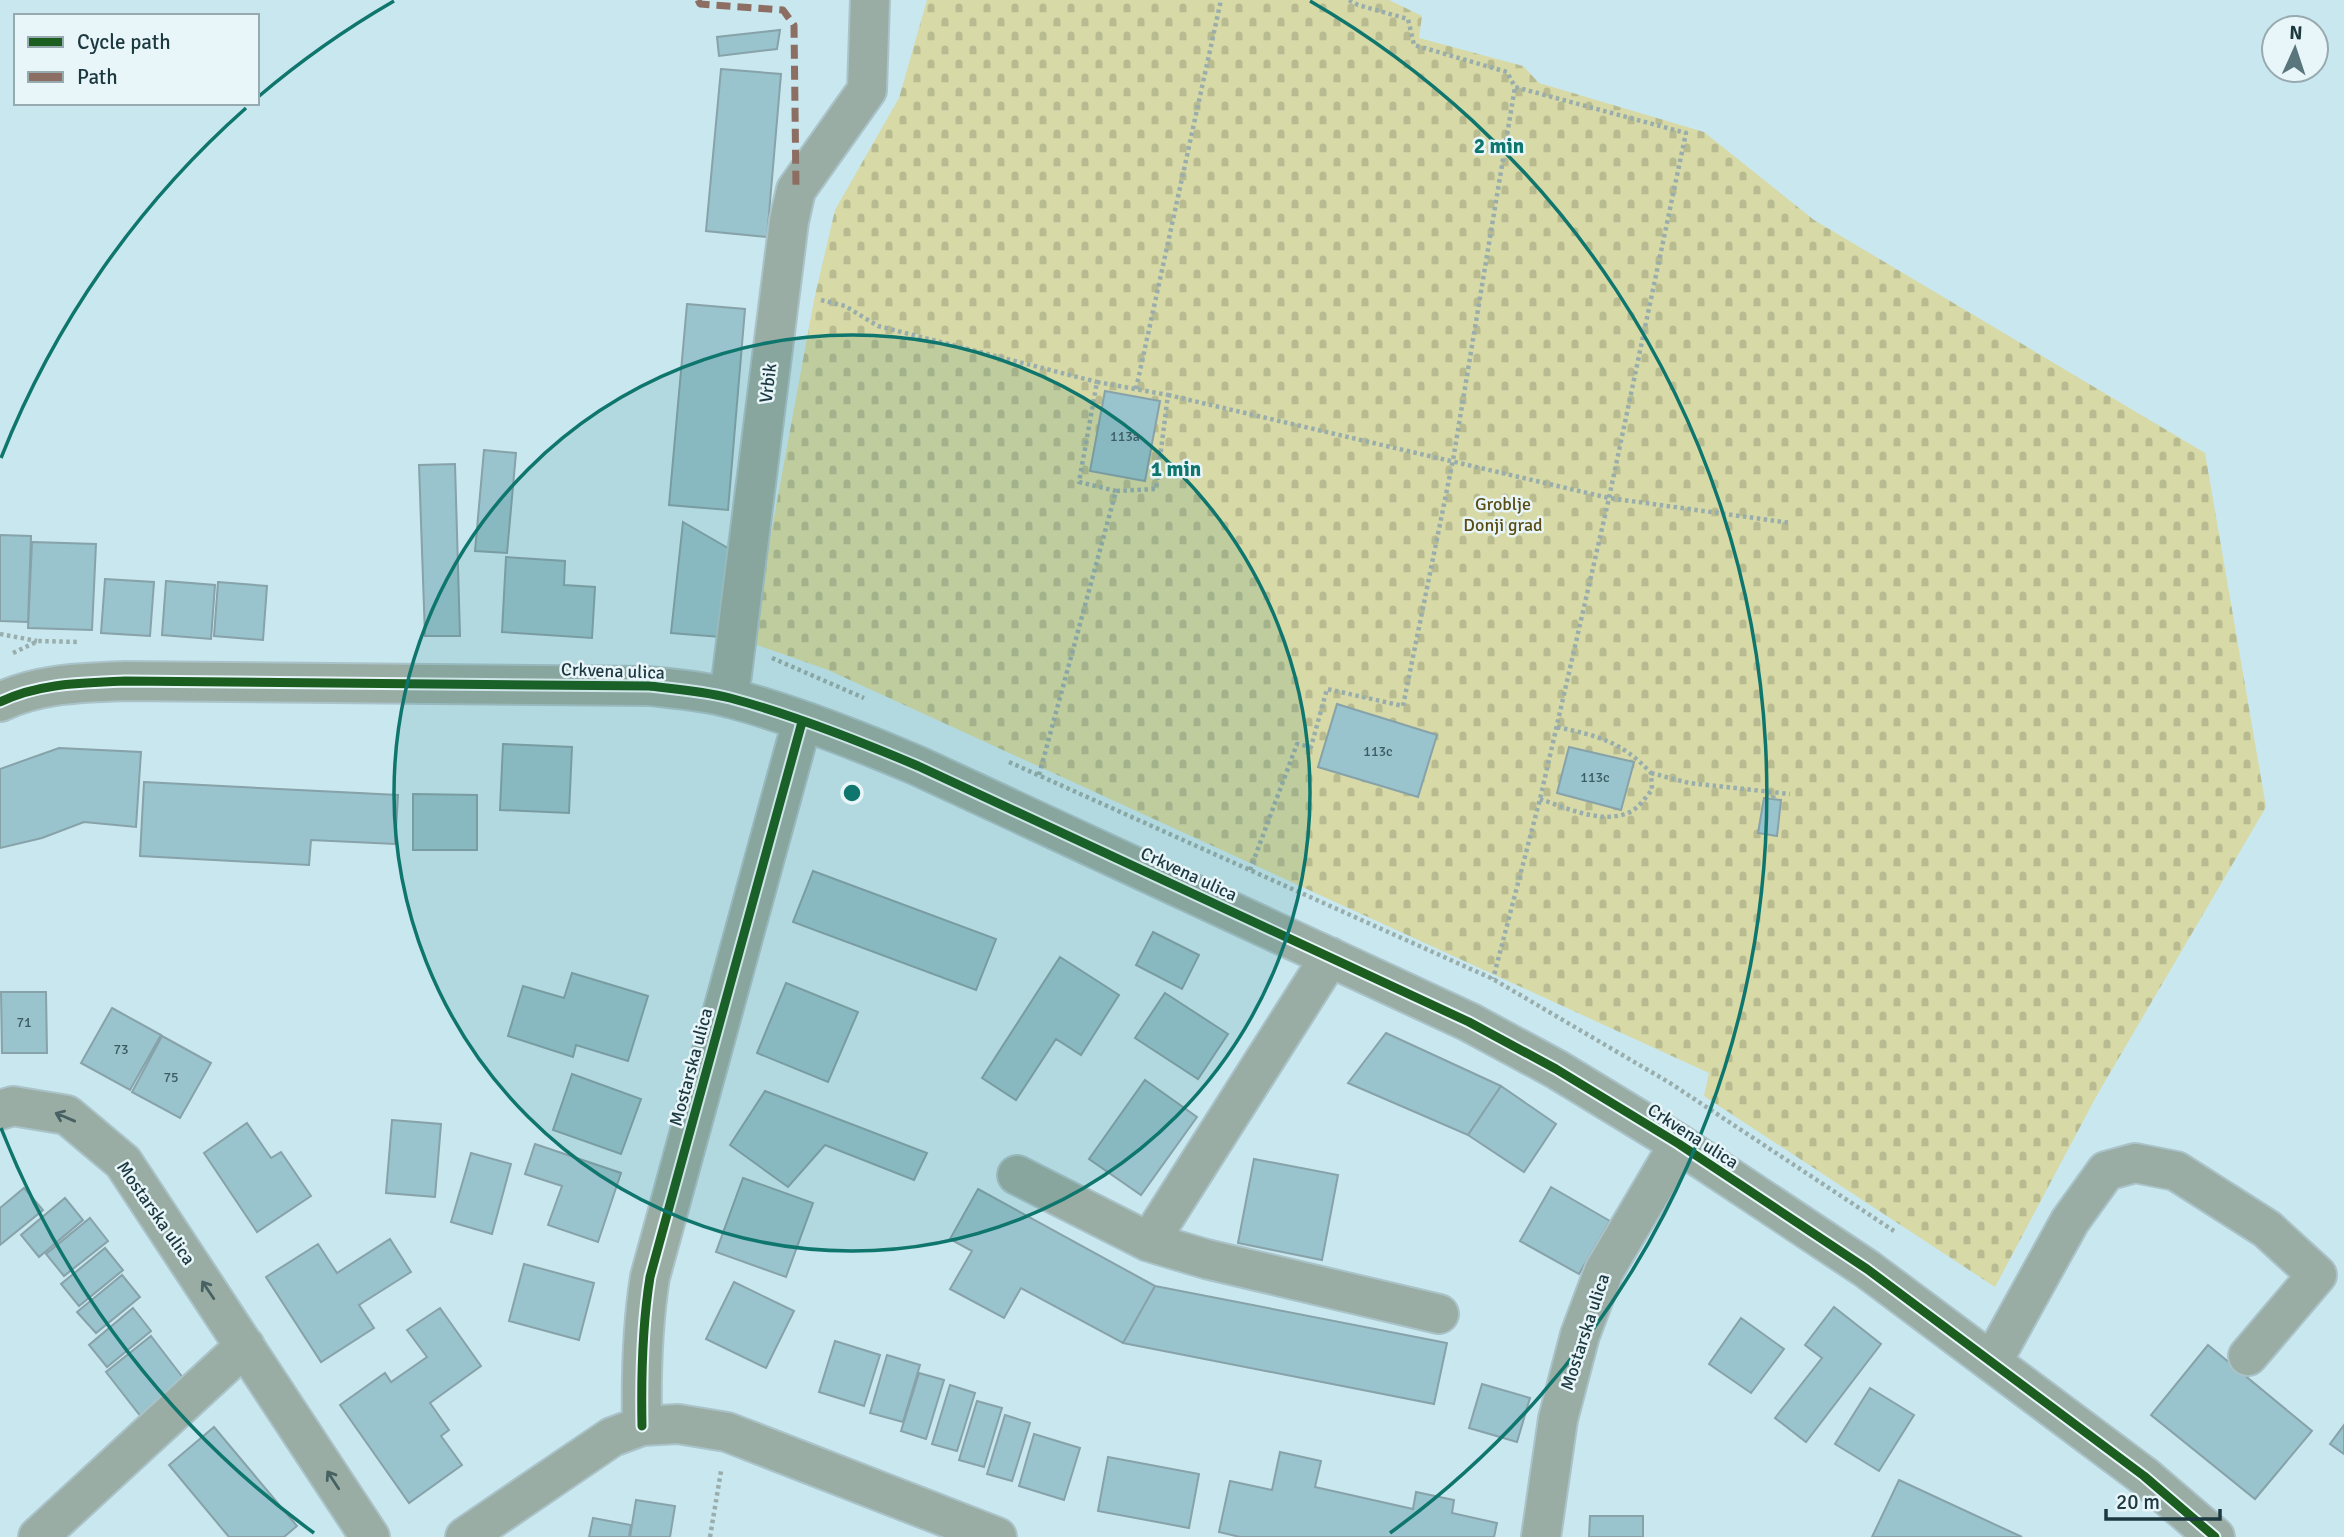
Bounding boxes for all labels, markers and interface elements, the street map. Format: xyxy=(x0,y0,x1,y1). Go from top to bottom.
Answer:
legend xyxy=(14,14,259,105)
north arrow xyxy=(2260,14,2330,84)
text: N xyxy=(2289,21,2303,45)
text: Cycle path xyxy=(77,29,171,55)
text: Path xyxy=(77,64,118,90)
text: 2 min xyxy=(1474,133,1524,159)
street label: Vrbik xyxy=(755,362,781,404)
house number: 113a xyxy=(1110,428,1140,445)
text: 1 min xyxy=(1151,456,1201,482)
park label: Groblje Donji grad xyxy=(1463,493,1543,536)
street label: Crkvena ulica xyxy=(561,658,665,684)
house number: 113c xyxy=(1363,743,1393,760)
house number: 113c xyxy=(1580,769,1610,786)
centre of rings xyxy=(840,781,864,805)
street label: Crkvena ulica xyxy=(1137,842,1241,906)
street label: Mostarska ulica xyxy=(665,1006,717,1128)
house number: 71 xyxy=(16,1014,32,1031)
house number: 73 xyxy=(113,1041,129,1058)
house number: 75 xyxy=(163,1069,179,1086)
street label: Crkvena ulica xyxy=(1643,1098,1743,1174)
one-way arrow xyxy=(55,1110,76,1123)
street label: Mostarska ulica xyxy=(112,1157,200,1269)
street label: Mostarska ulica xyxy=(1556,1271,1614,1393)
one-way arrow xyxy=(201,1280,215,1300)
one-way arrow xyxy=(326,1471,340,1490)
scale bar xyxy=(2106,1478,2220,1522)
text: 20 m xyxy=(2116,1489,2160,1515)

